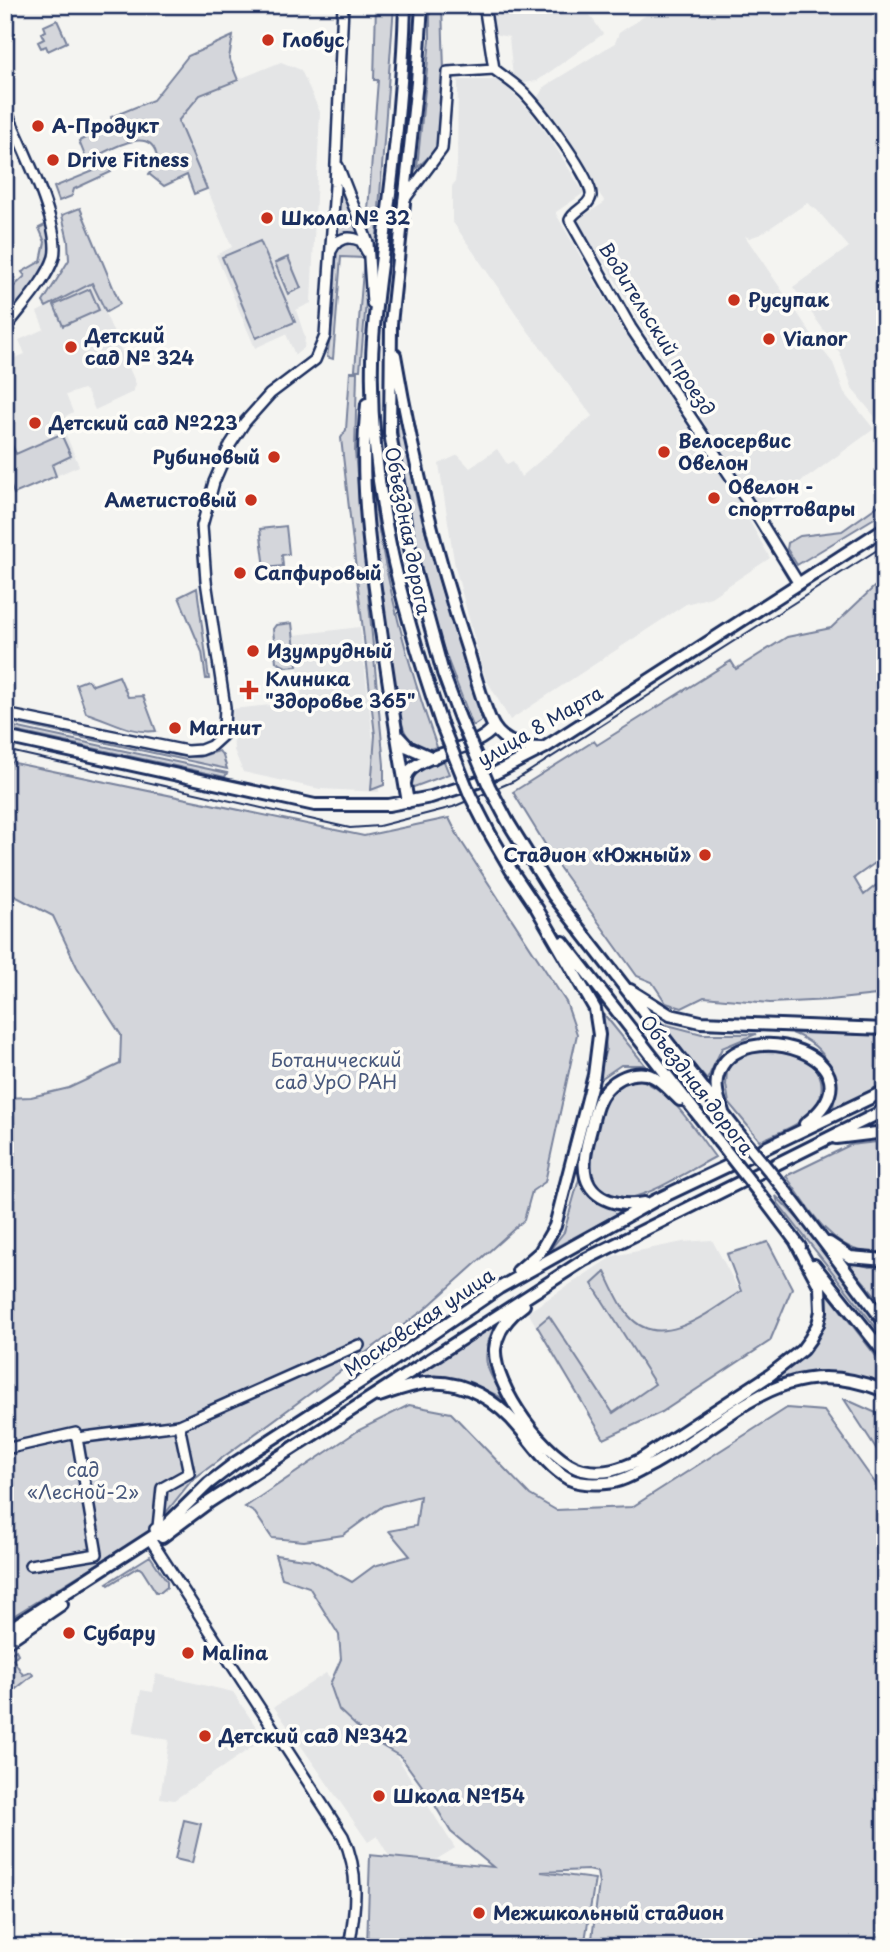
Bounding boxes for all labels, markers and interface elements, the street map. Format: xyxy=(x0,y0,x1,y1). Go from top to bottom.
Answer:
place label: Глобус xyxy=(282,25,345,53)
marker: Глобус xyxy=(260,32,276,48)
place label: А-Продукт xyxy=(52,111,160,139)
marker: А-Продукт xyxy=(30,118,46,134)
place label: Drive Fitness xyxy=(67,145,189,173)
marker: Drive Fitness xyxy=(45,152,61,168)
place label: Школа № 32 xyxy=(281,203,410,231)
marker: Школа № 32 xyxy=(259,210,275,226)
street label: Водительский проезд xyxy=(593,236,723,421)
place label: Русупак xyxy=(748,285,830,313)
marker: Русупак xyxy=(726,292,742,308)
place label: Детский сад № 324 xyxy=(84,321,194,371)
place label: Vianor xyxy=(783,324,848,352)
marker: Vianor xyxy=(761,331,777,347)
marker: Детский сад № 324 xyxy=(63,339,79,355)
place label: Детский сад №223 xyxy=(48,408,238,436)
marker: Детский сад №223 xyxy=(27,415,43,431)
place label: Велосервис Овелон xyxy=(678,426,791,476)
place label: Рубиновый xyxy=(152,442,260,470)
street label: Объездная дорога xyxy=(379,444,439,617)
marker: Велосервис Овелон xyxy=(656,444,672,460)
marker: Рубиновый xyxy=(266,449,282,465)
place label: Овелон - спорттовары xyxy=(728,472,855,522)
place label: Аметистовый xyxy=(105,485,237,513)
marker: Овелон - спорттовары xyxy=(706,490,722,506)
marker: Аметистовый xyxy=(243,492,259,508)
place label: Сапфировый xyxy=(254,558,382,586)
marker: Сапфировый xyxy=(232,565,248,581)
place label: Изумрудный xyxy=(267,636,393,664)
marker: Изумрудный xyxy=(245,643,261,659)
place label: Клиника "Здоровье 365" xyxy=(265,664,415,714)
street label: улица 8 Марта xyxy=(472,678,608,772)
marker: Клиника "Здоровье 365" xyxy=(239,680,259,700)
place label: Магнит xyxy=(189,713,262,741)
marker: Магнит xyxy=(167,720,183,736)
place label: Стадион «Южный» xyxy=(503,840,691,868)
marker: Стадион «Южный» xyxy=(697,847,713,863)
street label: Объездная дорога xyxy=(634,1008,762,1160)
park label: Ботанический сад УрО РАН xyxy=(270,1045,402,1095)
street label: Московская улица xyxy=(337,1260,499,1382)
park label: сад «Лесной-2» xyxy=(27,1455,139,1505)
place label: Субару xyxy=(83,1618,155,1646)
marker: Субару xyxy=(61,1625,77,1641)
place label: Malina xyxy=(202,1638,268,1666)
marker: Malina xyxy=(180,1645,196,1661)
place label: Детский сад №342 xyxy=(218,1721,408,1749)
marker: Детский сад №342 xyxy=(197,1728,213,1744)
place label: Школа №154 xyxy=(393,1781,525,1809)
marker: Школа №154 xyxy=(371,1788,387,1804)
place label: Межшкольный стадион xyxy=(493,1898,724,1926)
marker: Межшкольный стадион xyxy=(471,1905,487,1921)

